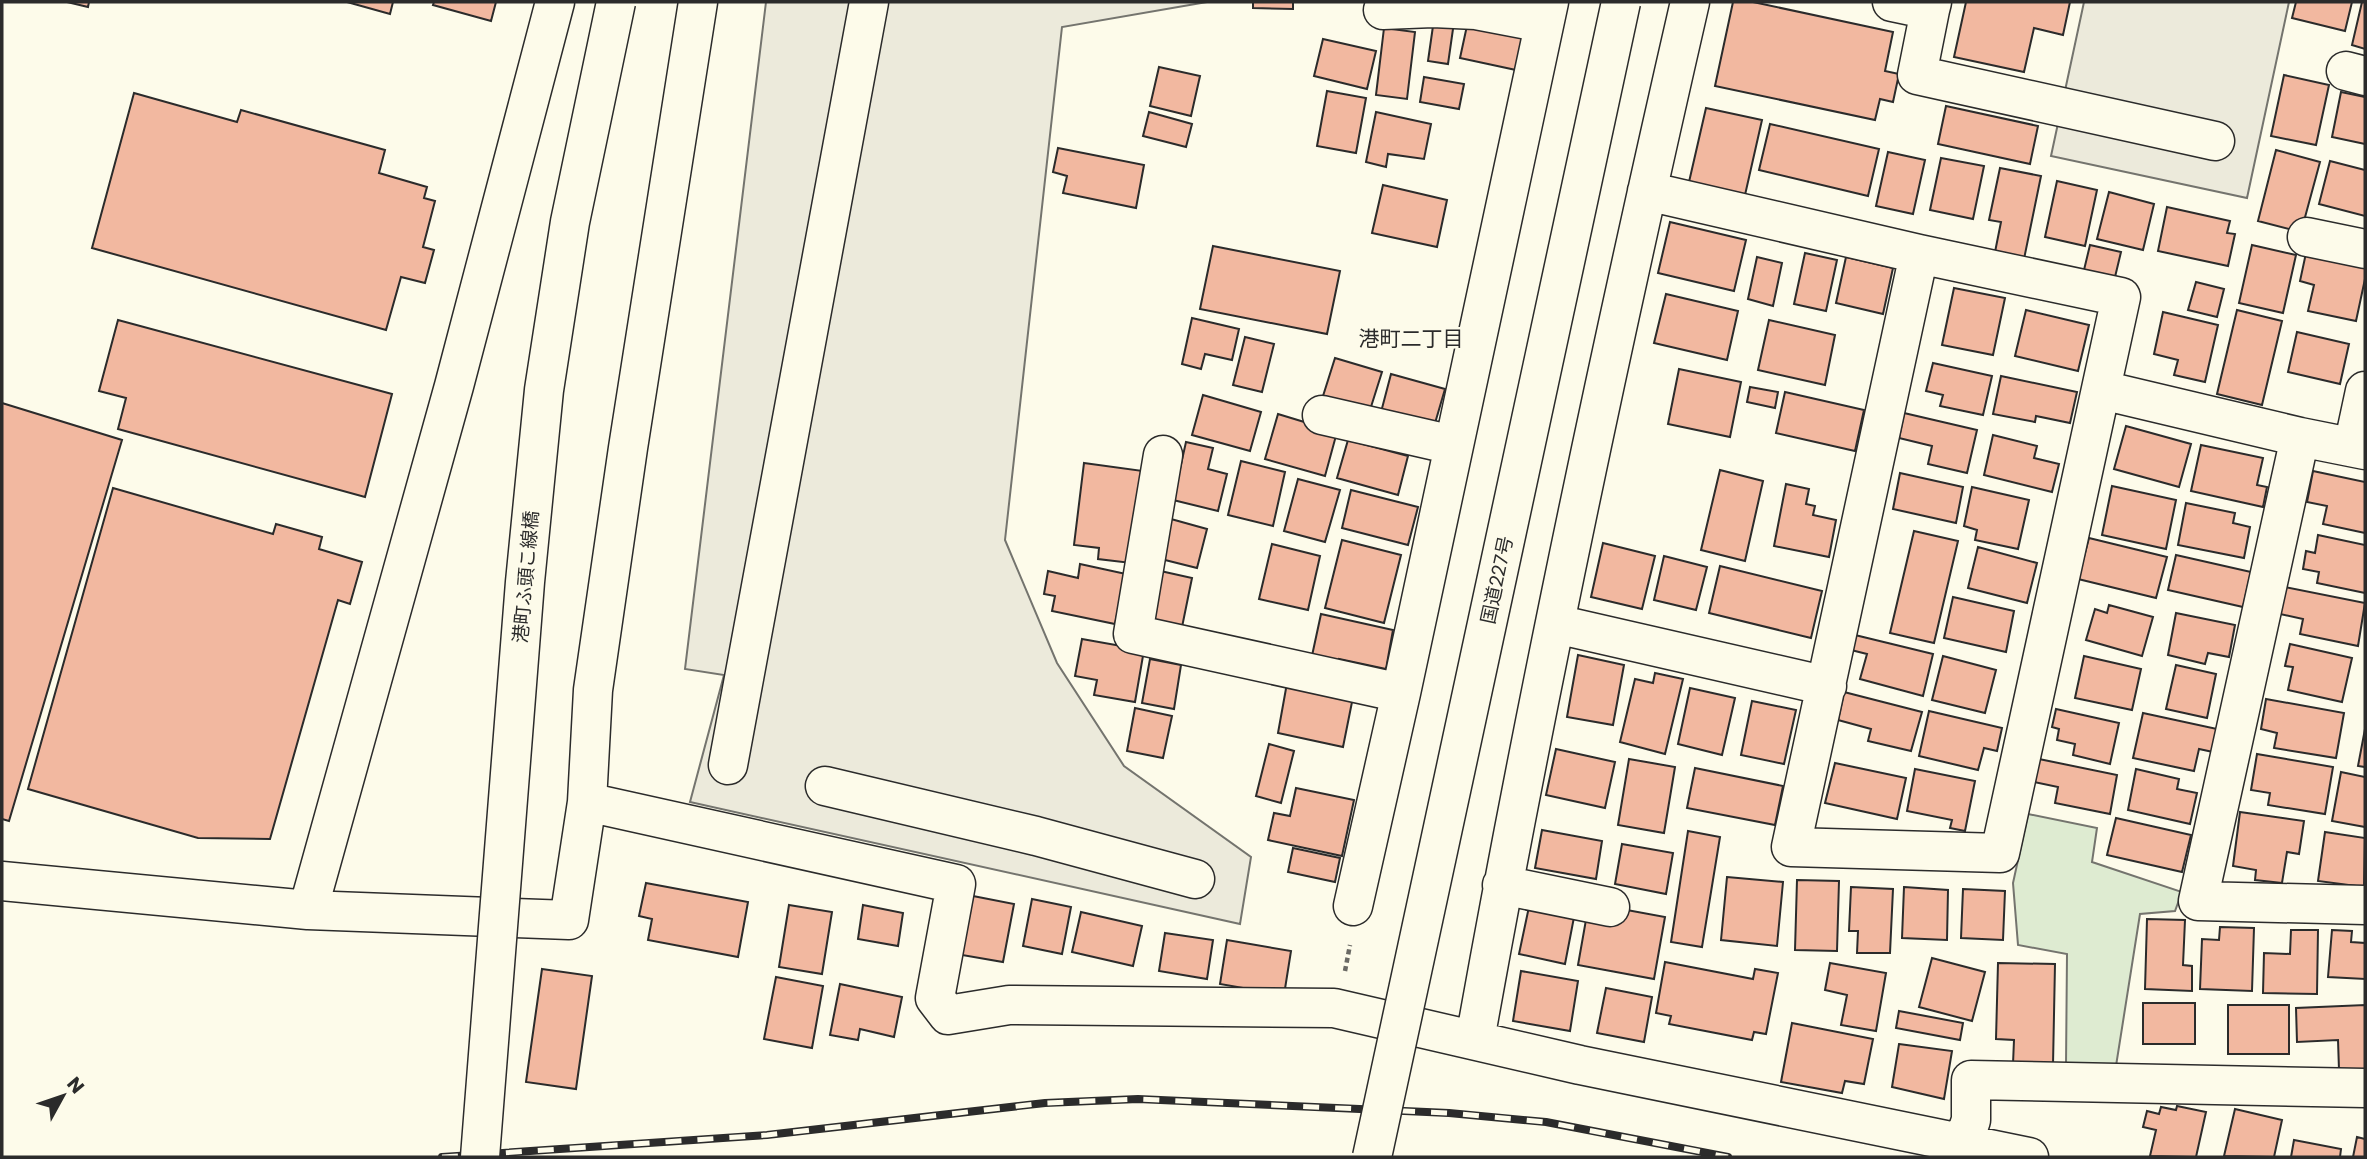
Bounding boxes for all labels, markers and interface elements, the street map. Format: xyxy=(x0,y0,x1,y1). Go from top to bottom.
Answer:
district label: 港町二丁目 xyxy=(1359,324,1464,353)
street label: 港町ふ頭こ線橋 xyxy=(507,510,545,644)
street label: 国道227号 xyxy=(1475,534,1519,626)
north arrow xyxy=(28,1061,98,1131)
text: N xyxy=(61,1071,91,1100)

